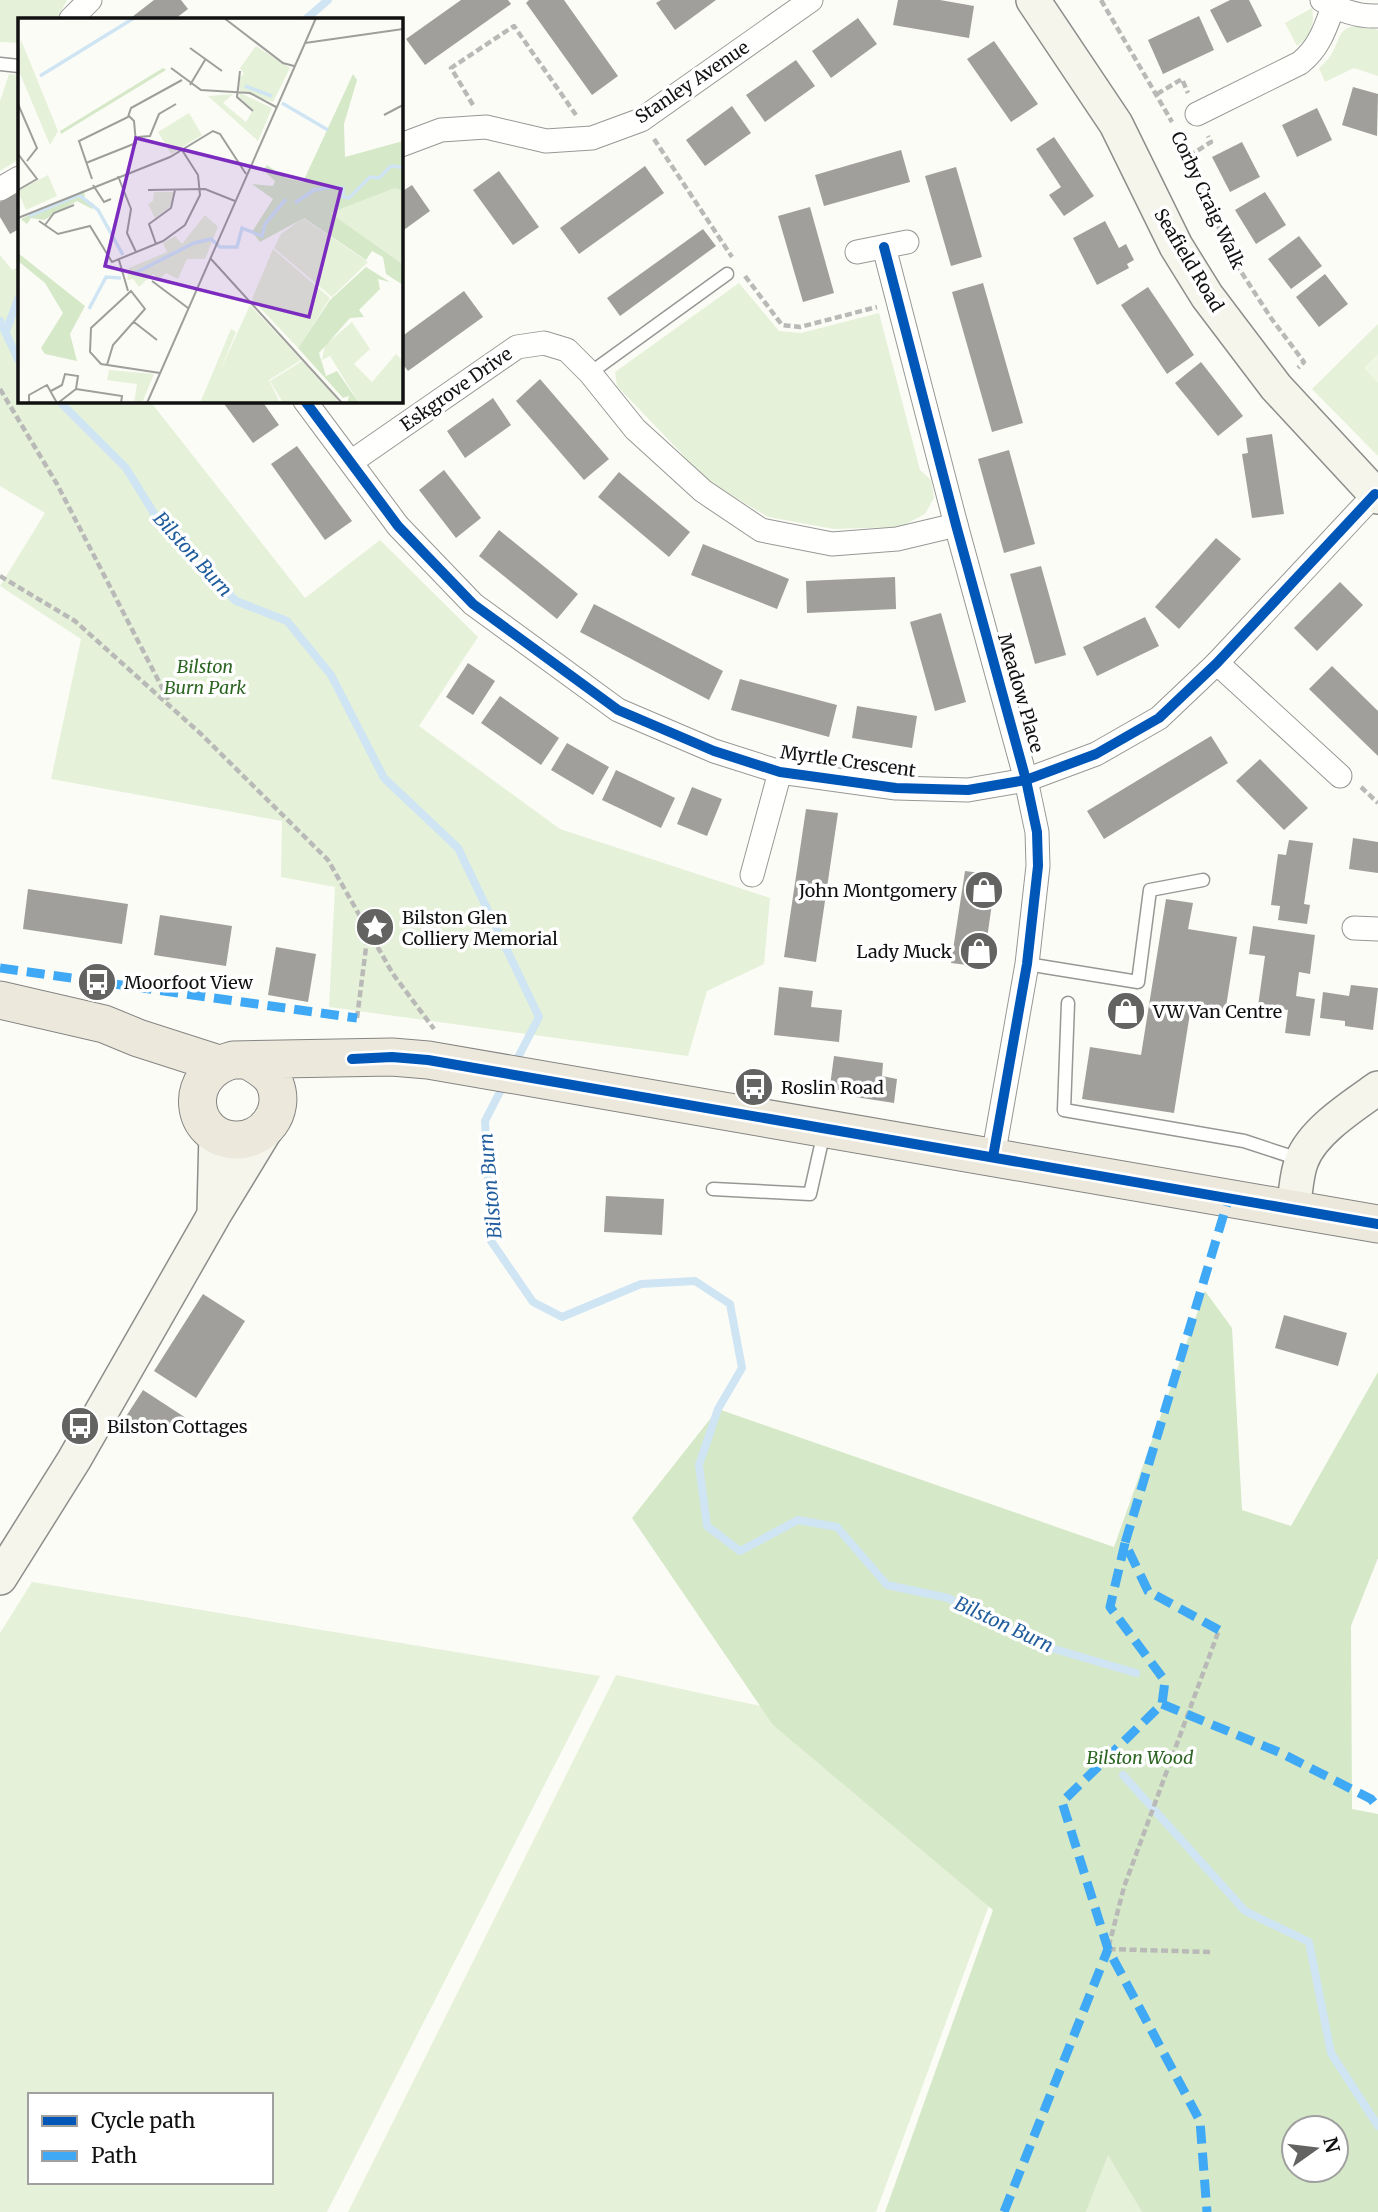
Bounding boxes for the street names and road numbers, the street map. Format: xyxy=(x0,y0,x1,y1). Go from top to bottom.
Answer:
street label: Stanley Avenue xyxy=(631,36,753,128)
street label: Corby Craig Walk xyxy=(1166,128,1250,273)
street label: Seafield Road xyxy=(1149,204,1229,316)
street label: Eskgrove Drive xyxy=(396,342,516,436)
street label: Meadow Place xyxy=(993,631,1049,755)
street label: Myrtle Crescent xyxy=(779,740,917,782)

